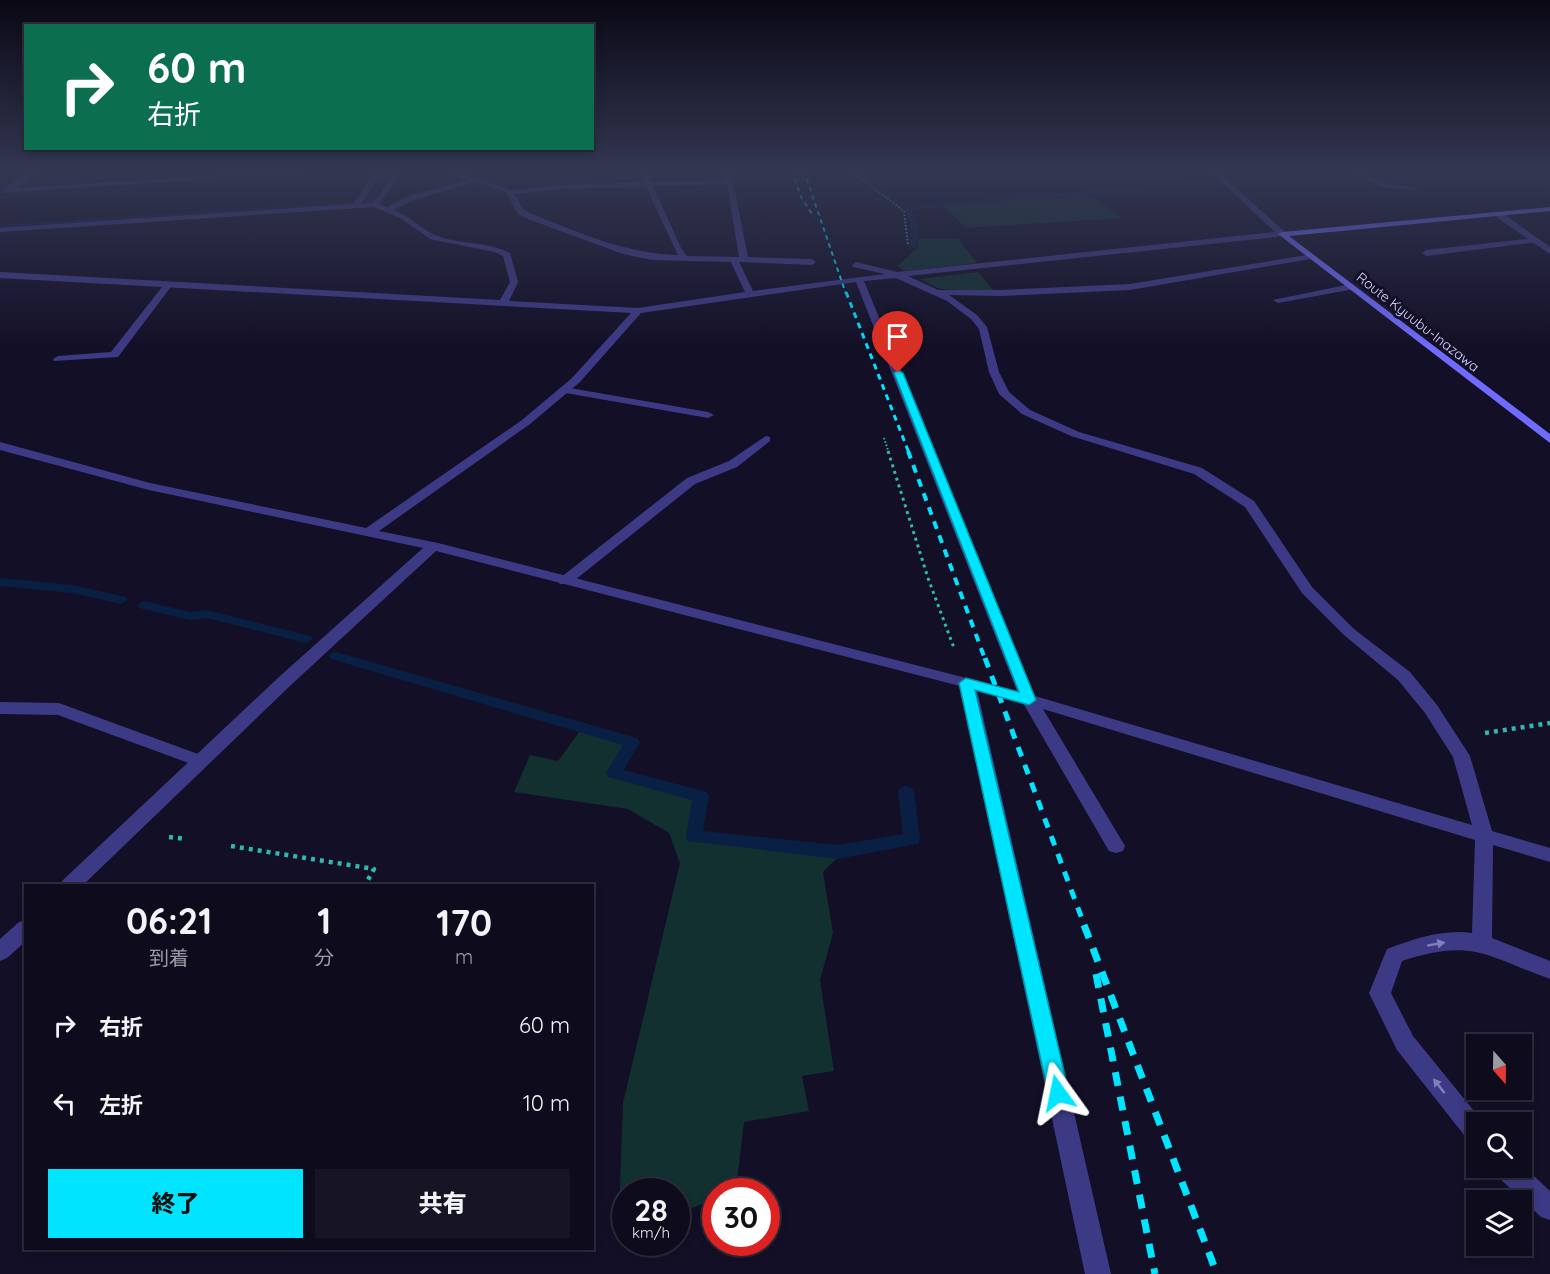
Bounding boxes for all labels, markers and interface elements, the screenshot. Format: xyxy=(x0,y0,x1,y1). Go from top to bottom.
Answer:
text: 60 m xyxy=(147,41,247,94)
icon: right xyxy=(48,48,126,126)
text: 右折 xyxy=(147,97,201,131)
street label: Route Kyuubu-Inazawa xyxy=(1353,268,1483,376)
pin xyxy=(872,311,923,373)
icon: arrive xyxy=(881,320,914,353)
text: 06:21 xyxy=(126,898,212,943)
text: 1 xyxy=(317,898,331,943)
text: 170 xyxy=(436,900,492,945)
one-way arrow xyxy=(1427,939,1446,948)
text: m xyxy=(455,944,473,969)
text: 到着 xyxy=(149,945,189,970)
text: 分 xyxy=(314,945,334,970)
icon: right xyxy=(48,1009,81,1042)
text: 60 m xyxy=(519,1011,570,1039)
text: 右折 xyxy=(99,1013,143,1041)
north arrow xyxy=(1466,1034,1532,1100)
map controls xyxy=(1466,1034,1532,1256)
position arrow xyxy=(1026,1061,1090,1125)
one-way arrow xyxy=(1433,1078,1446,1094)
icon: left xyxy=(48,1087,81,1120)
text: 10 m xyxy=(523,1089,570,1117)
text: 左折 xyxy=(99,1091,143,1119)
button: search xyxy=(1466,1112,1532,1178)
button: 終了 xyxy=(48,1169,303,1238)
button: 共有 xyxy=(315,1169,570,1238)
speed limit sign: 30 xyxy=(702,1178,780,1256)
button: layers xyxy=(1466,1190,1532,1256)
text: 28 xyxy=(634,1191,668,1229)
text: km/h xyxy=(632,1223,670,1242)

